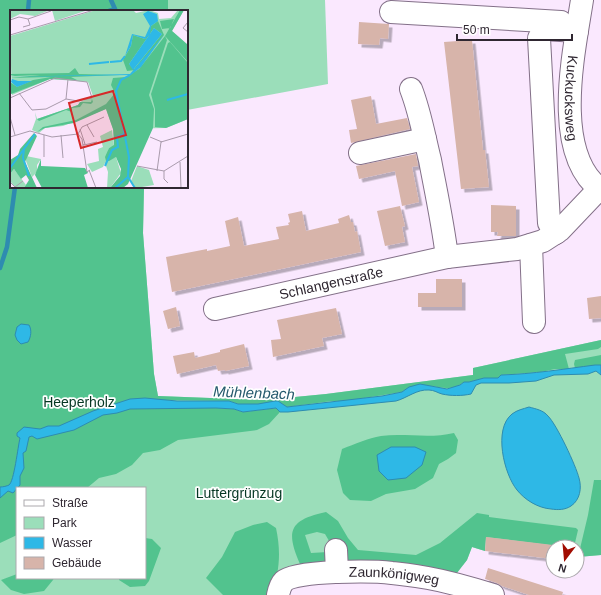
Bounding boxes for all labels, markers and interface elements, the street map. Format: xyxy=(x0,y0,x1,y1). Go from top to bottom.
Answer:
inset map xyxy=(10,10,188,188)
scale bar xyxy=(457,16,572,42)
text: 50 m xyxy=(463,23,490,37)
street label: Kuckucksweg xyxy=(562,54,581,142)
street label: Schlangenstraße xyxy=(278,264,385,302)
water label: Mühlenbach xyxy=(213,383,295,402)
park label: Heeperholz xyxy=(43,394,115,410)
park label: Luttergrünzug xyxy=(196,485,282,501)
legend xyxy=(16,487,146,579)
text: Straße xyxy=(52,496,88,510)
text: Park xyxy=(52,516,78,530)
text: Wasser xyxy=(52,536,92,550)
north arrow xyxy=(545,539,585,579)
text: Gebäude xyxy=(52,556,102,570)
text: N xyxy=(557,562,568,575)
street label: Zaunkönigweg xyxy=(349,564,441,588)

